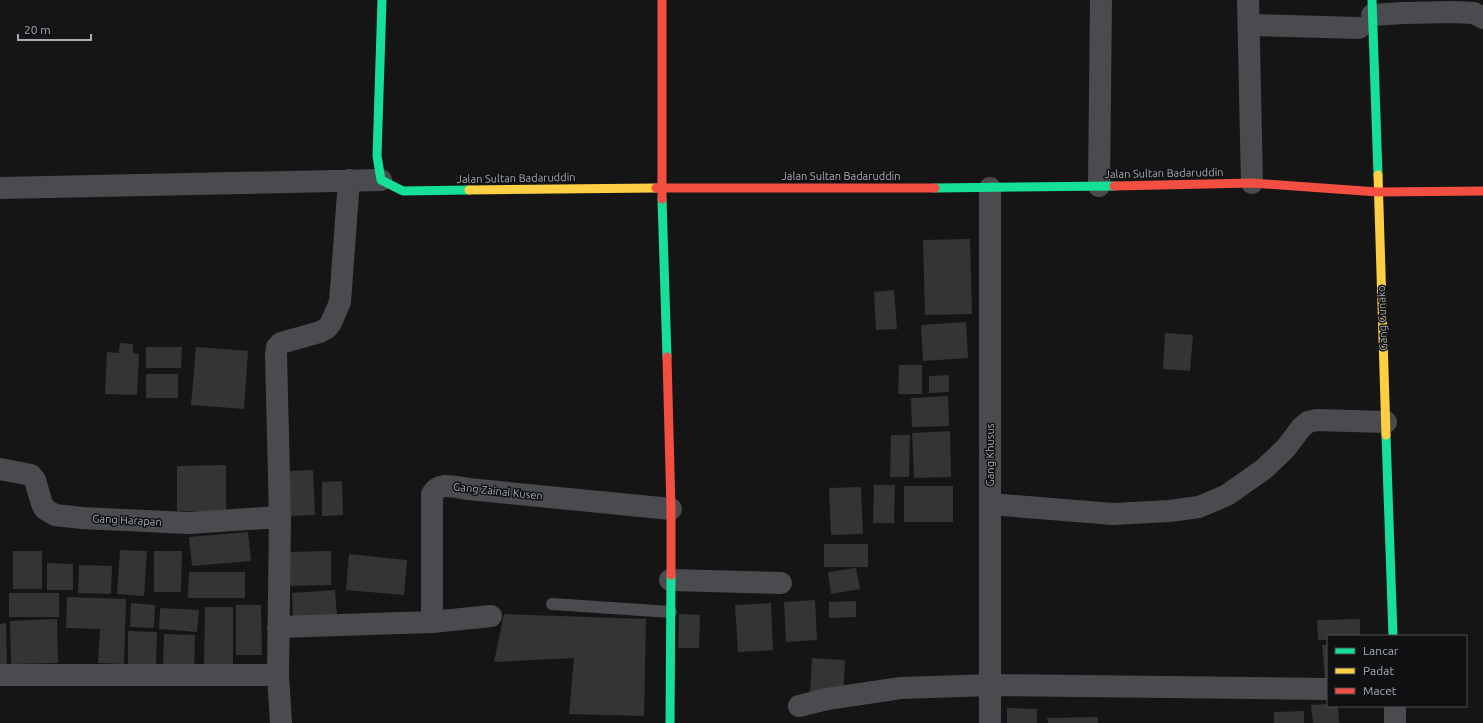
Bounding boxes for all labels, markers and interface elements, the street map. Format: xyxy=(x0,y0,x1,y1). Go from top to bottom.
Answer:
scale bar xyxy=(18,16,91,42)
text: 20 m xyxy=(24,23,51,36)
street label: Jalan Sultan Badaruddin xyxy=(1104,166,1224,180)
street label: Jalan Sultan Badaruddin xyxy=(781,170,901,182)
street label: Jalan Sultan Badaruddin xyxy=(456,171,576,185)
street label: Gang Gunako xyxy=(1375,285,1389,351)
street label: Gang Khusus xyxy=(984,423,996,487)
street label: Gang Zainal Kusen xyxy=(453,480,543,502)
street label: Gang Harapan xyxy=(92,512,162,528)
legend xyxy=(1327,635,1467,707)
text: Lancar xyxy=(1363,644,1399,657)
text: Padat xyxy=(1363,664,1394,677)
text: Macet xyxy=(1363,684,1397,697)

